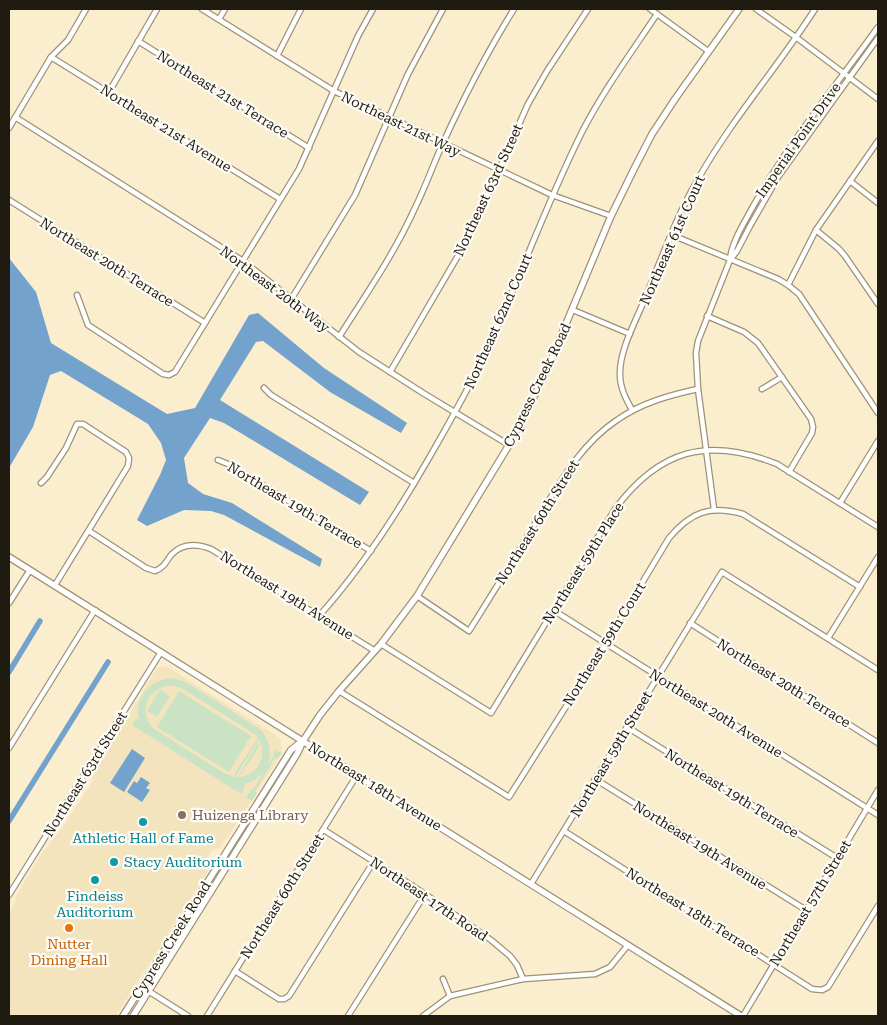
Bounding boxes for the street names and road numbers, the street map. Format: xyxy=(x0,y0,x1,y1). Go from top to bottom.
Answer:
street label: Northeast 21st Terrace xyxy=(154,47,292,141)
street label: Imperial Point Drive xyxy=(752,79,844,201)
street label: Northeast 21st Avenue xyxy=(97,81,235,175)
street label: Northeast 21st Way xyxy=(339,88,464,160)
street label: Northeast 63rd Street xyxy=(450,121,526,259)
street label: Northeast 61st Court xyxy=(636,173,708,307)
street label: Northeast 20th Terrace xyxy=(37,214,177,310)
street label: Northeast 20th Way xyxy=(217,243,334,336)
street label: Northeast 62nd Court xyxy=(461,251,535,391)
street label: Cypress Creek Road xyxy=(500,321,574,449)
street label: Northeast 60th Street xyxy=(492,457,582,587)
street label: Northeast 19th Terrace xyxy=(225,458,366,552)
street label: Northeast 59th Place xyxy=(539,499,627,627)
street label: Northeast 19th Avenue xyxy=(217,547,357,643)
street label: Northeast 59th Court xyxy=(559,579,649,709)
street label: Northeast 20th Terrace xyxy=(714,635,854,731)
street label: Northeast 20th Avenue xyxy=(646,665,786,761)
street label: Northeast 59th Street xyxy=(567,688,655,820)
street label: Northeast 63rd Street xyxy=(40,709,130,839)
street label: Northeast 18th Avenue xyxy=(305,738,445,834)
street label: Northeast 19th Terrace xyxy=(662,745,802,841)
street label: Northeast 19th Avenue xyxy=(630,797,770,893)
street label: Northeast 60th Street xyxy=(237,831,327,961)
street label: Northeast 57th Street xyxy=(766,837,854,969)
street label: Northeast 17th Road xyxy=(367,854,491,944)
street label: Northeast 18th Terrace xyxy=(623,864,763,960)
street label: Cypress Creek Road xyxy=(128,878,214,1002)

